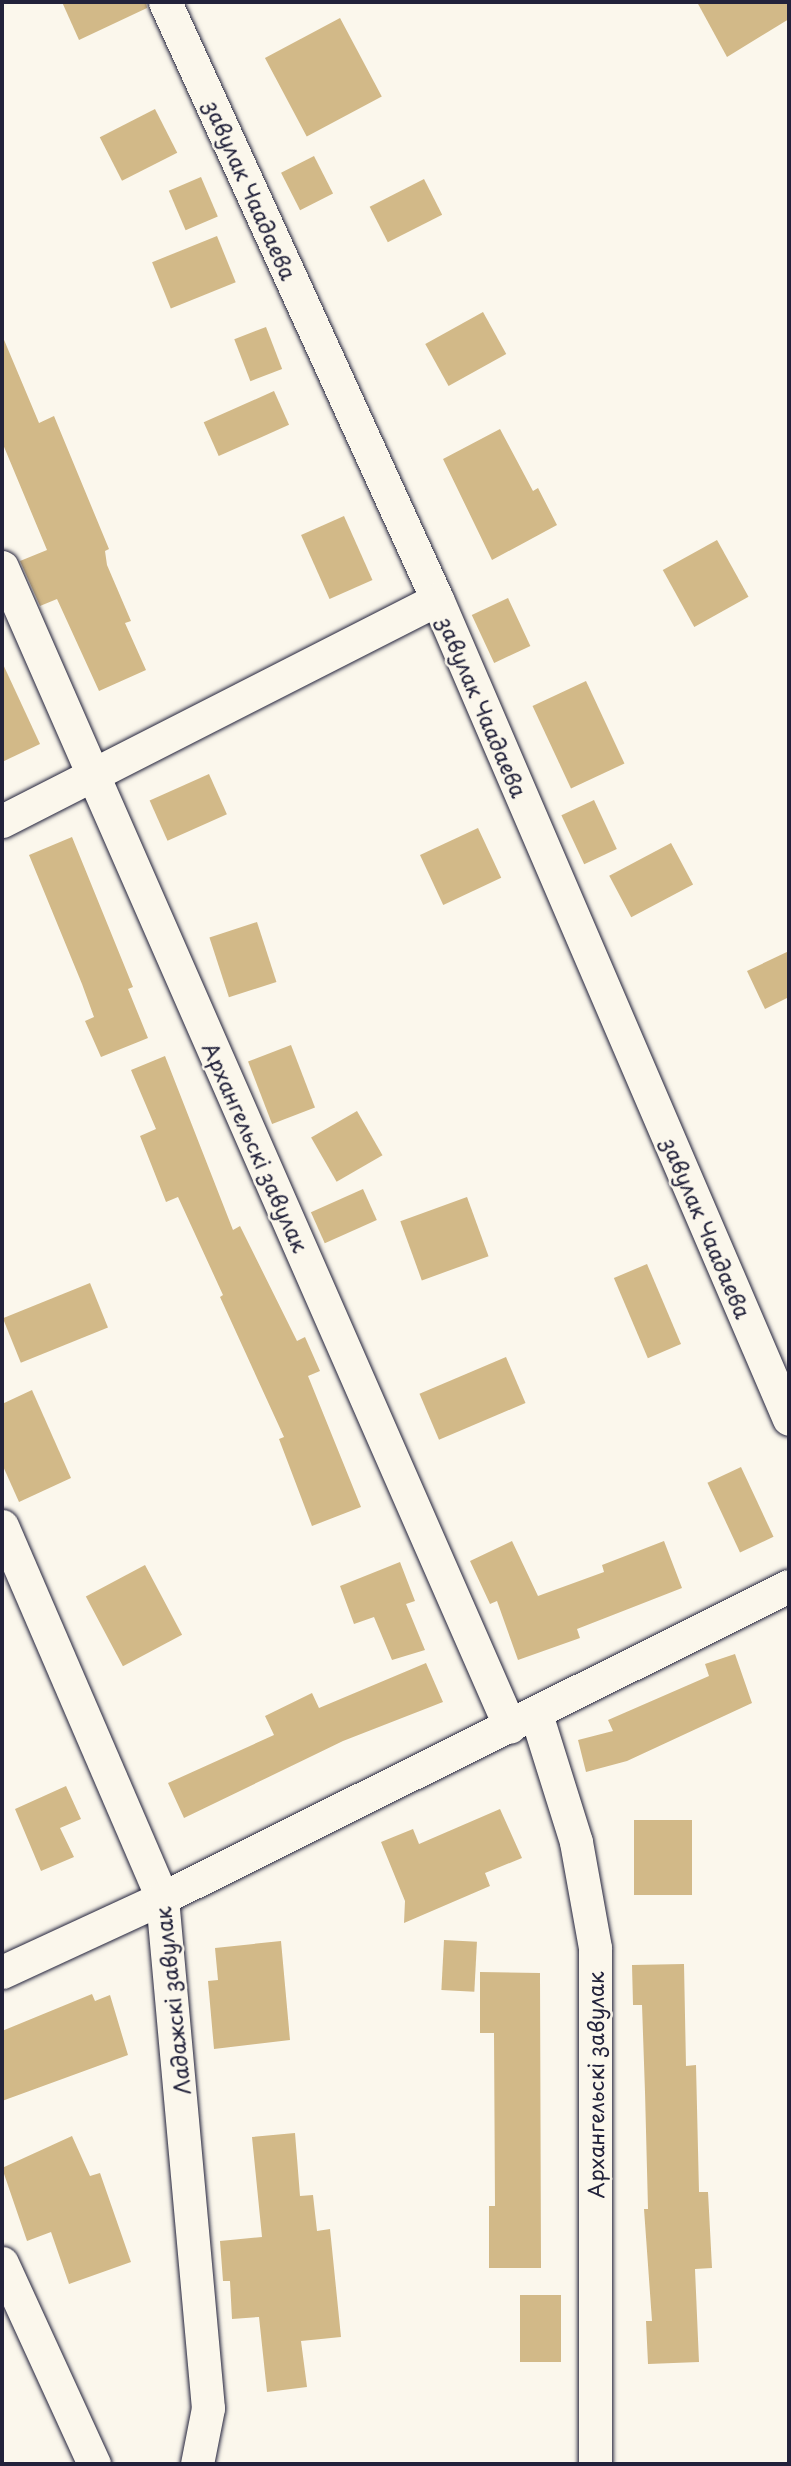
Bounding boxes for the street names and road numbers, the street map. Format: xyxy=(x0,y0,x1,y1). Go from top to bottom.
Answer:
street label: завулак Чаадаева xyxy=(200,96,302,284)
street label: завулак Чаадаева xyxy=(433,612,533,802)
street label: Архангельскі завулак xyxy=(198,1038,314,1256)
street label: завулак Чаадаева xyxy=(657,1133,757,1323)
street label: Ладажскі завулак xyxy=(150,1905,194,2097)
street label: Архангельскі завулак xyxy=(582,1971,608,2199)

